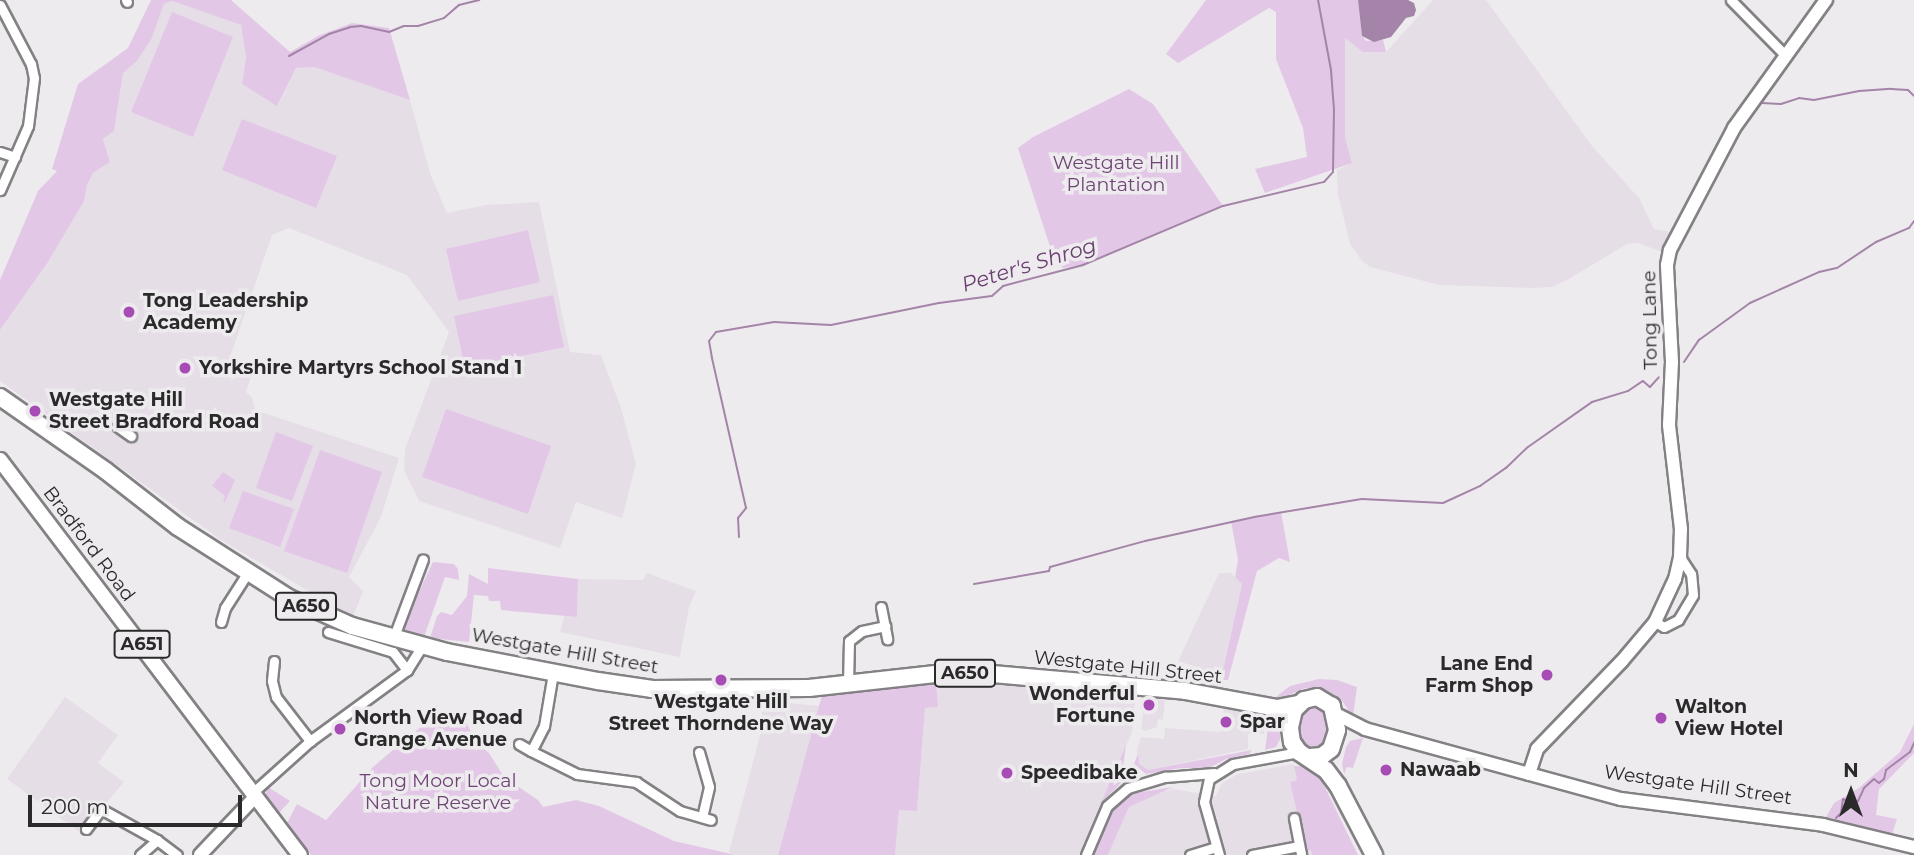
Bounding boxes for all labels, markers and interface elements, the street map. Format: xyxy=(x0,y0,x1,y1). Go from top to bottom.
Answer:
park label: Westgate Hill Plantation xyxy=(1053,152,1179,196)
water label: Peter's Shrog xyxy=(959,233,1099,297)
street label: Tong Lane xyxy=(1638,270,1662,370)
place label: Tong Leadership Academy xyxy=(143,290,308,334)
marker: Tong Leadership Academy xyxy=(121,304,137,320)
place label: Yorkshire Martyrs School Stand 1 xyxy=(199,357,522,379)
marker: Yorkshire Martyrs School Stand 1 xyxy=(177,360,193,376)
place label: Westgate Hill Street Bradford Road xyxy=(49,389,259,433)
marker: Westgate Hill Street Bradford Road xyxy=(27,403,43,419)
street label: Bradford Road xyxy=(38,482,140,606)
road number: A650 xyxy=(274,592,338,620)
street label: Westgate Hill Street xyxy=(470,623,660,679)
road number: A651 xyxy=(112,630,172,658)
street label: Westgate Hill Street xyxy=(1033,646,1223,688)
place label: Lane End Farm Shop xyxy=(1425,653,1533,697)
road number: A650 xyxy=(934,658,996,688)
marker: Lane End Farm Shop xyxy=(1539,667,1555,683)
marker: Westgate Hill Street Thorndene Way xyxy=(713,672,729,688)
place label: Wonderful Fortune xyxy=(1029,683,1135,727)
place label: Westgate Hill Street Thorndene Way xyxy=(609,691,833,735)
place label: Walton View Hotel xyxy=(1675,696,1783,740)
marker: Wonderful Fortune xyxy=(1141,697,1157,713)
place label: North View Road Grange Avenue xyxy=(354,707,523,751)
marker: Walton View Hotel xyxy=(1653,710,1669,726)
place label: Spar xyxy=(1240,711,1285,733)
marker: Spar xyxy=(1218,714,1234,730)
marker: North View Road Grange Avenue xyxy=(332,721,348,737)
north arrow xyxy=(1816,757,1886,827)
place label: Nawaab xyxy=(1400,759,1481,781)
text: N xyxy=(1843,759,1859,782)
street label: Westgate Hill Street xyxy=(1603,761,1793,809)
place label: Speedibake xyxy=(1021,762,1138,784)
marker: Nawaab xyxy=(1378,762,1394,778)
marker: Speedibake xyxy=(999,765,1015,781)
park label: Tong Moor Local Nature Reserve xyxy=(359,770,517,814)
scale bar xyxy=(32,782,245,826)
text: 200 m xyxy=(41,794,108,819)

